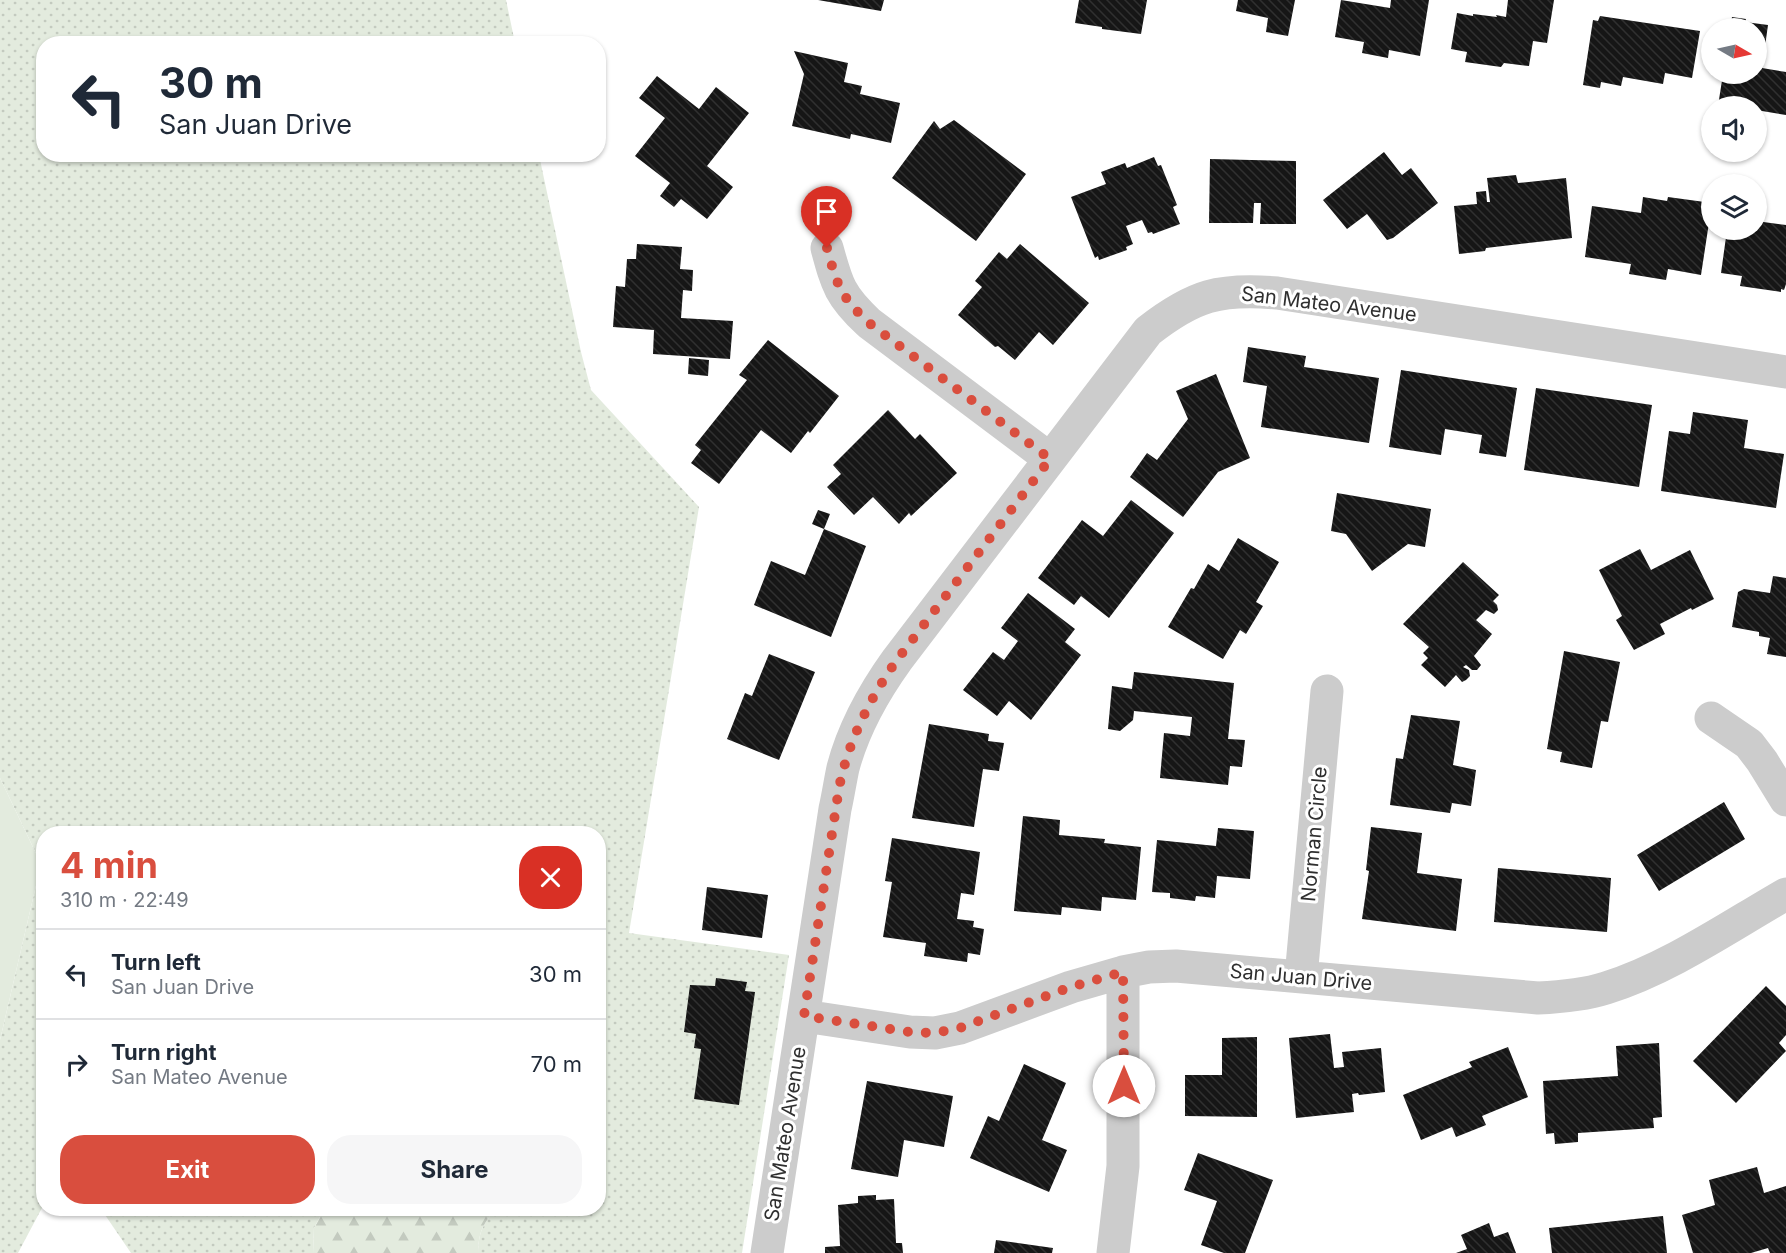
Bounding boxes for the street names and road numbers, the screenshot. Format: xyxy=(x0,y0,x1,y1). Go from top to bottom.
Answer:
street label: San Mateo Avenue xyxy=(1240,281,1418,327)
street label: Norman Circle xyxy=(1296,765,1332,903)
street label: San Juan Drive xyxy=(1229,959,1373,995)
street label: San Mateo Avenue xyxy=(759,1045,811,1223)

